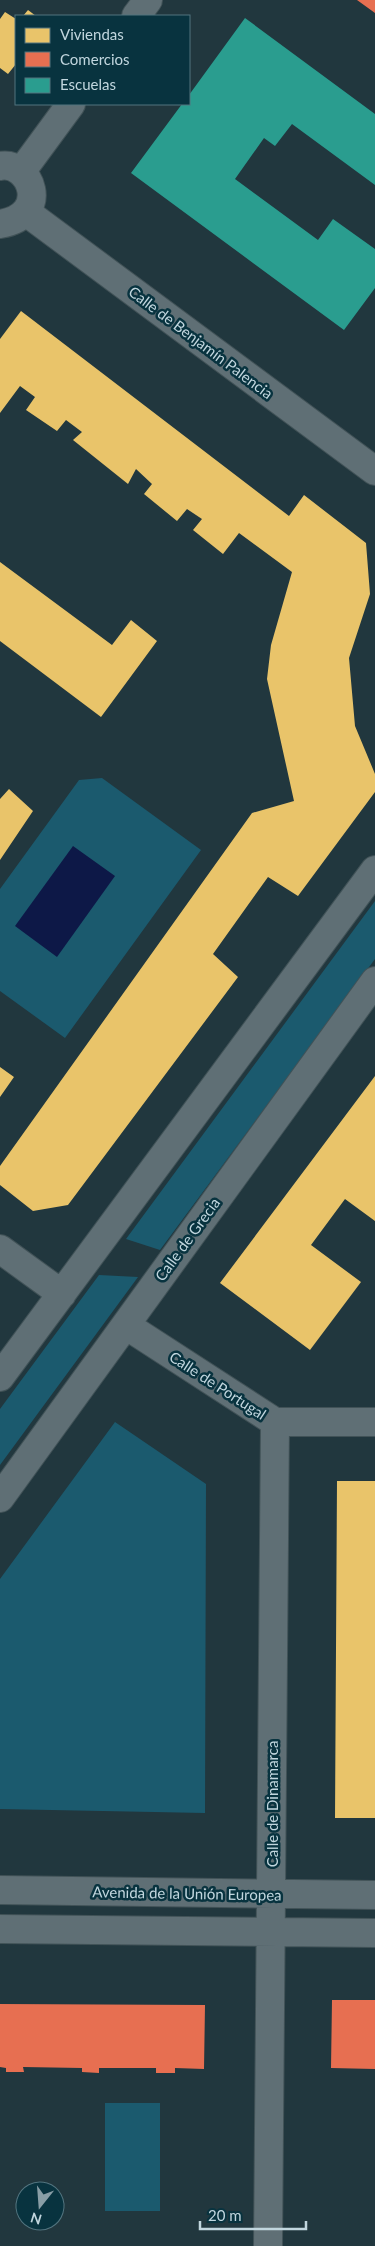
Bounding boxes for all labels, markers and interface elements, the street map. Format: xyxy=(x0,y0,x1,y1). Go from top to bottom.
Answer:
legend xyxy=(15,15,190,105)
text: Viviendas xyxy=(60,25,124,43)
text: Comercios xyxy=(60,50,130,68)
text: Escuelas xyxy=(60,75,116,93)
street label: Calle de Benjamín Palencia xyxy=(125,282,277,402)
street label: Calle de Grecia xyxy=(151,1194,223,1284)
street label: Calle de Portugal xyxy=(166,1347,270,1423)
street label: Calle de Dinamarca xyxy=(263,1741,281,1867)
street label: Avenida de la Unión Europea xyxy=(92,1882,282,1904)
north arrow xyxy=(15,2181,65,2231)
scale bar xyxy=(200,2198,306,2230)
text: 20 m xyxy=(208,2206,242,2224)
text: N xyxy=(28,2209,44,2229)

